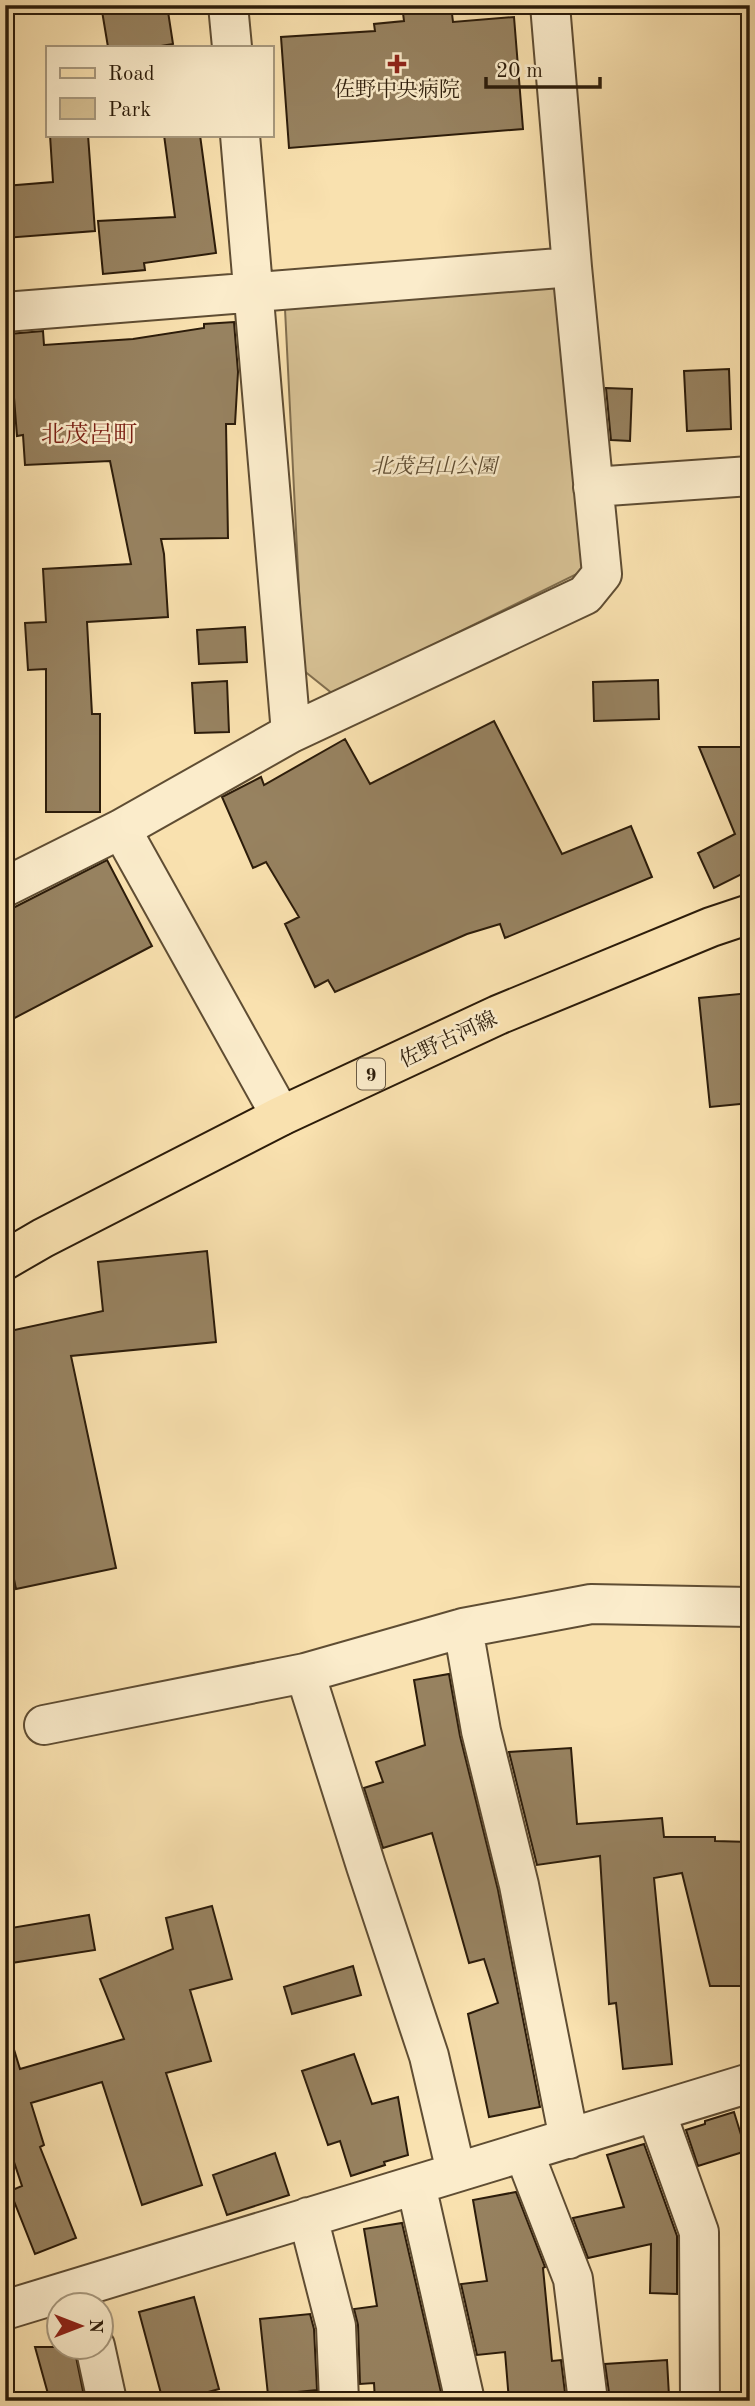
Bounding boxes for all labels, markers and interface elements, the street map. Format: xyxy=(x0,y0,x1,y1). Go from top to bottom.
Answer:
legend xyxy=(46,46,273,136)
scale bar xyxy=(486,46,599,90)
marker: 佐野中央病院 xyxy=(387,54,407,74)
text: 20 m xyxy=(496,61,543,82)
text: Road xyxy=(108,64,155,85)
place label: 佐野中央病院 xyxy=(334,78,460,101)
text: Park xyxy=(108,100,151,121)
district label: 北茂呂町 xyxy=(41,422,137,448)
park label: 北茂呂山公園 xyxy=(371,455,500,478)
street label: 佐野古河線 xyxy=(396,1007,501,1072)
road number: 9 xyxy=(357,1058,385,1090)
north arrow xyxy=(46,2290,116,2360)
text: N xyxy=(85,2319,104,2334)

